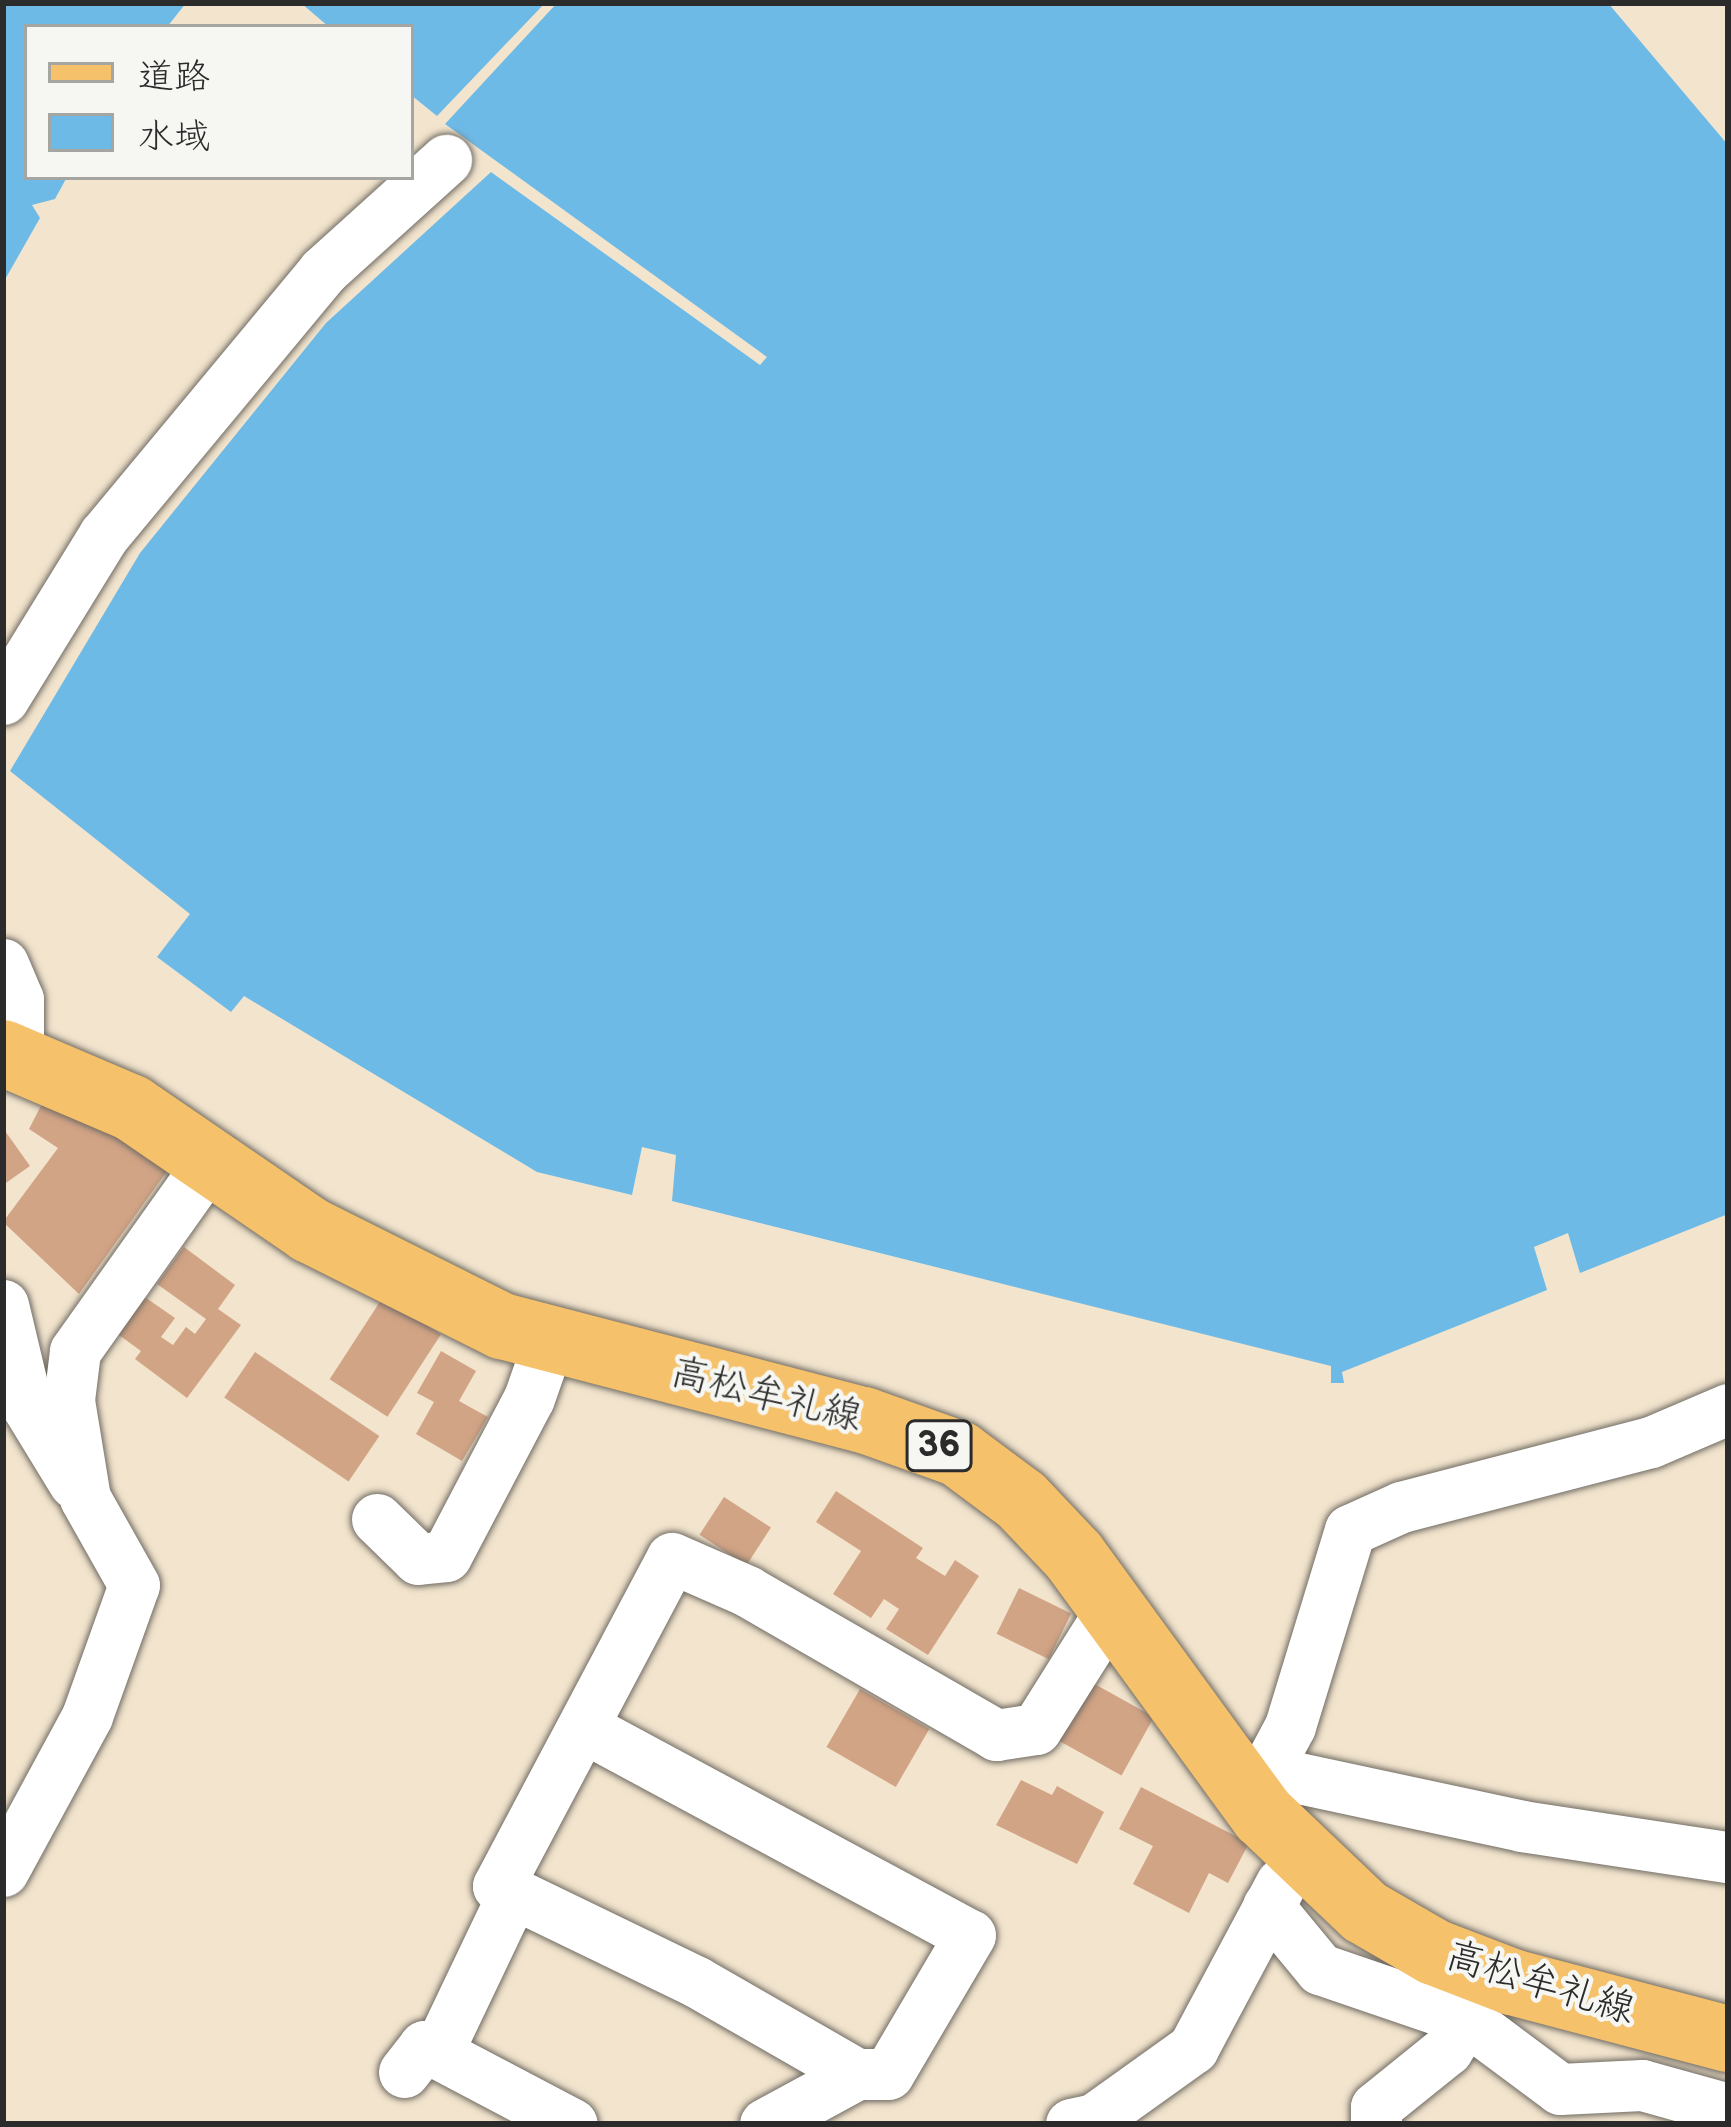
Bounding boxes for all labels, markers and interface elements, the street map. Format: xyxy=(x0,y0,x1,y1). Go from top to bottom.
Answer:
legend xyxy=(24,24,414,180)
text: 道路 xyxy=(138,56,210,99)
text: 水域 xyxy=(138,116,210,159)
street label: 高松牟礼線 xyxy=(666,1350,866,1442)
road number: 36 xyxy=(903,1416,975,1476)
street label: 高松牟礼線 xyxy=(1440,1933,1640,2035)

